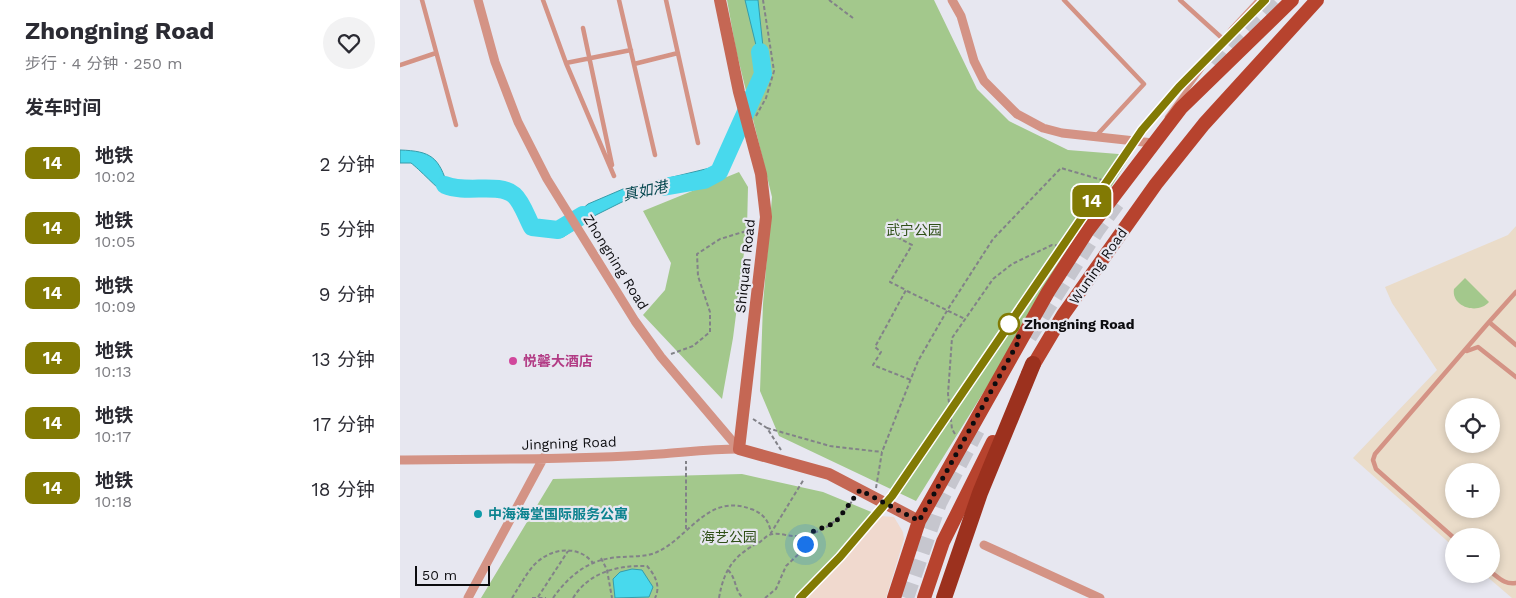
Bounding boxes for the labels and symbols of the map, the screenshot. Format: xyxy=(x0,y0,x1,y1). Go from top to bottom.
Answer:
water label: 真如港 xyxy=(621,177,671,204)
line badge: 14 xyxy=(1070,185,1114,217)
street label: Zhongning Road xyxy=(580,211,652,313)
street label: Shiquan Road xyxy=(732,218,758,314)
park label: 武宁公园 xyxy=(886,222,942,238)
street label: Wuning Road xyxy=(1066,225,1130,307)
marker: Zhongning Road xyxy=(998,313,1020,335)
place label: Zhongning Road xyxy=(1024,316,1134,332)
place label: 悦馨大酒店 xyxy=(523,353,593,369)
marker: 悦馨大酒店 xyxy=(507,355,519,367)
street label: Jingning Road xyxy=(521,433,617,453)
place label: 中海海堂国际服务公寓 xyxy=(488,506,628,522)
marker: 中海海堂国际服务公寓 xyxy=(472,508,484,520)
park label: 海艺公园 xyxy=(701,529,757,545)
your location xyxy=(793,532,818,557)
scale bar xyxy=(415,563,490,586)

